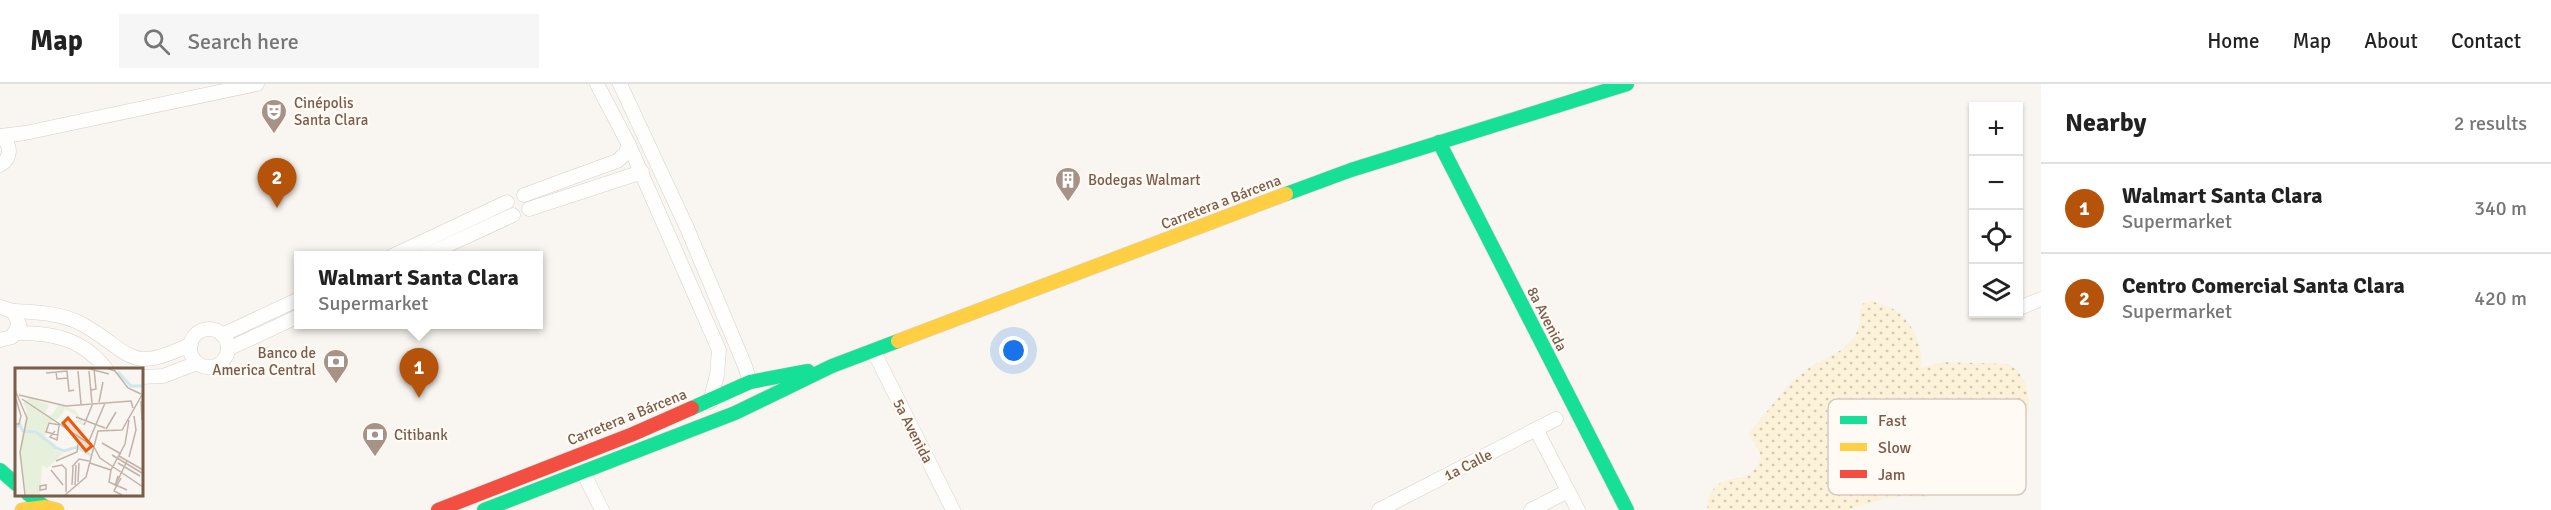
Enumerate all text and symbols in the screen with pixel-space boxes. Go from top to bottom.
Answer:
search box [119,14,539,68]
text: Map [30,24,83,58]
icon: search [140,25,173,58]
text: Search here [188,28,299,55]
text: Home [2207,28,2260,54]
text: Map [2293,28,2331,54]
text: About [2364,28,2418,54]
text: Contact [2451,28,2521,54]
place label: Cinépolis Santa Clara [294,94,368,129]
theatre icon: Cinépolis Santa Clara [259,97,289,135]
map controls [1969,102,2023,318]
button: + [1969,102,2023,156]
text: Nearby [2065,107,2146,139]
text: 2 results [2454,111,2527,136]
button: − [1969,156,2023,210]
pin: 2 [258,158,296,208]
building icon: Bodegas Walmart [1053,165,1083,203]
place label: Bodegas Walmart [1088,171,1201,189]
street label: Carretera a Bárcena [1159,171,1283,233]
text: Walmart Santa Clara [2122,182,2322,209]
text: 1 [2079,196,2090,221]
text: 340 m [2474,196,2527,221]
text: Supermarket [2122,209,2232,234]
button: locate [1969,210,2023,264]
popup [294,251,543,329]
text: Walmart Santa Clara [318,264,519,291]
button: layers [1969,264,2023,318]
text: Centro Comercial Santa Clara [2122,272,2405,299]
street label: 8a Avenida [1523,284,1571,354]
text: 2 [2079,286,2090,311]
text: 420 m [2474,286,2527,311]
text: Supermarket [318,291,428,316]
text: Supermarket [2122,299,2232,324]
your location [999,336,1028,365]
place label: Banco de America Central [212,344,316,379]
bank icon: Banco de America Central [321,347,351,385]
pin: 1 [400,348,438,398]
inset map [15,368,142,495]
street label: Carretera a Bárcena [565,385,689,449]
street label: 5a Avenida [889,396,937,466]
legend [1828,399,2026,495]
text: Fast [1878,411,1907,431]
bank icon: Citibank [360,420,390,458]
place label: Citibank [394,426,448,444]
text: Slow [1878,438,1912,458]
street label: 1a Calle [1441,445,1495,485]
text: Jam [1878,465,1906,485]

